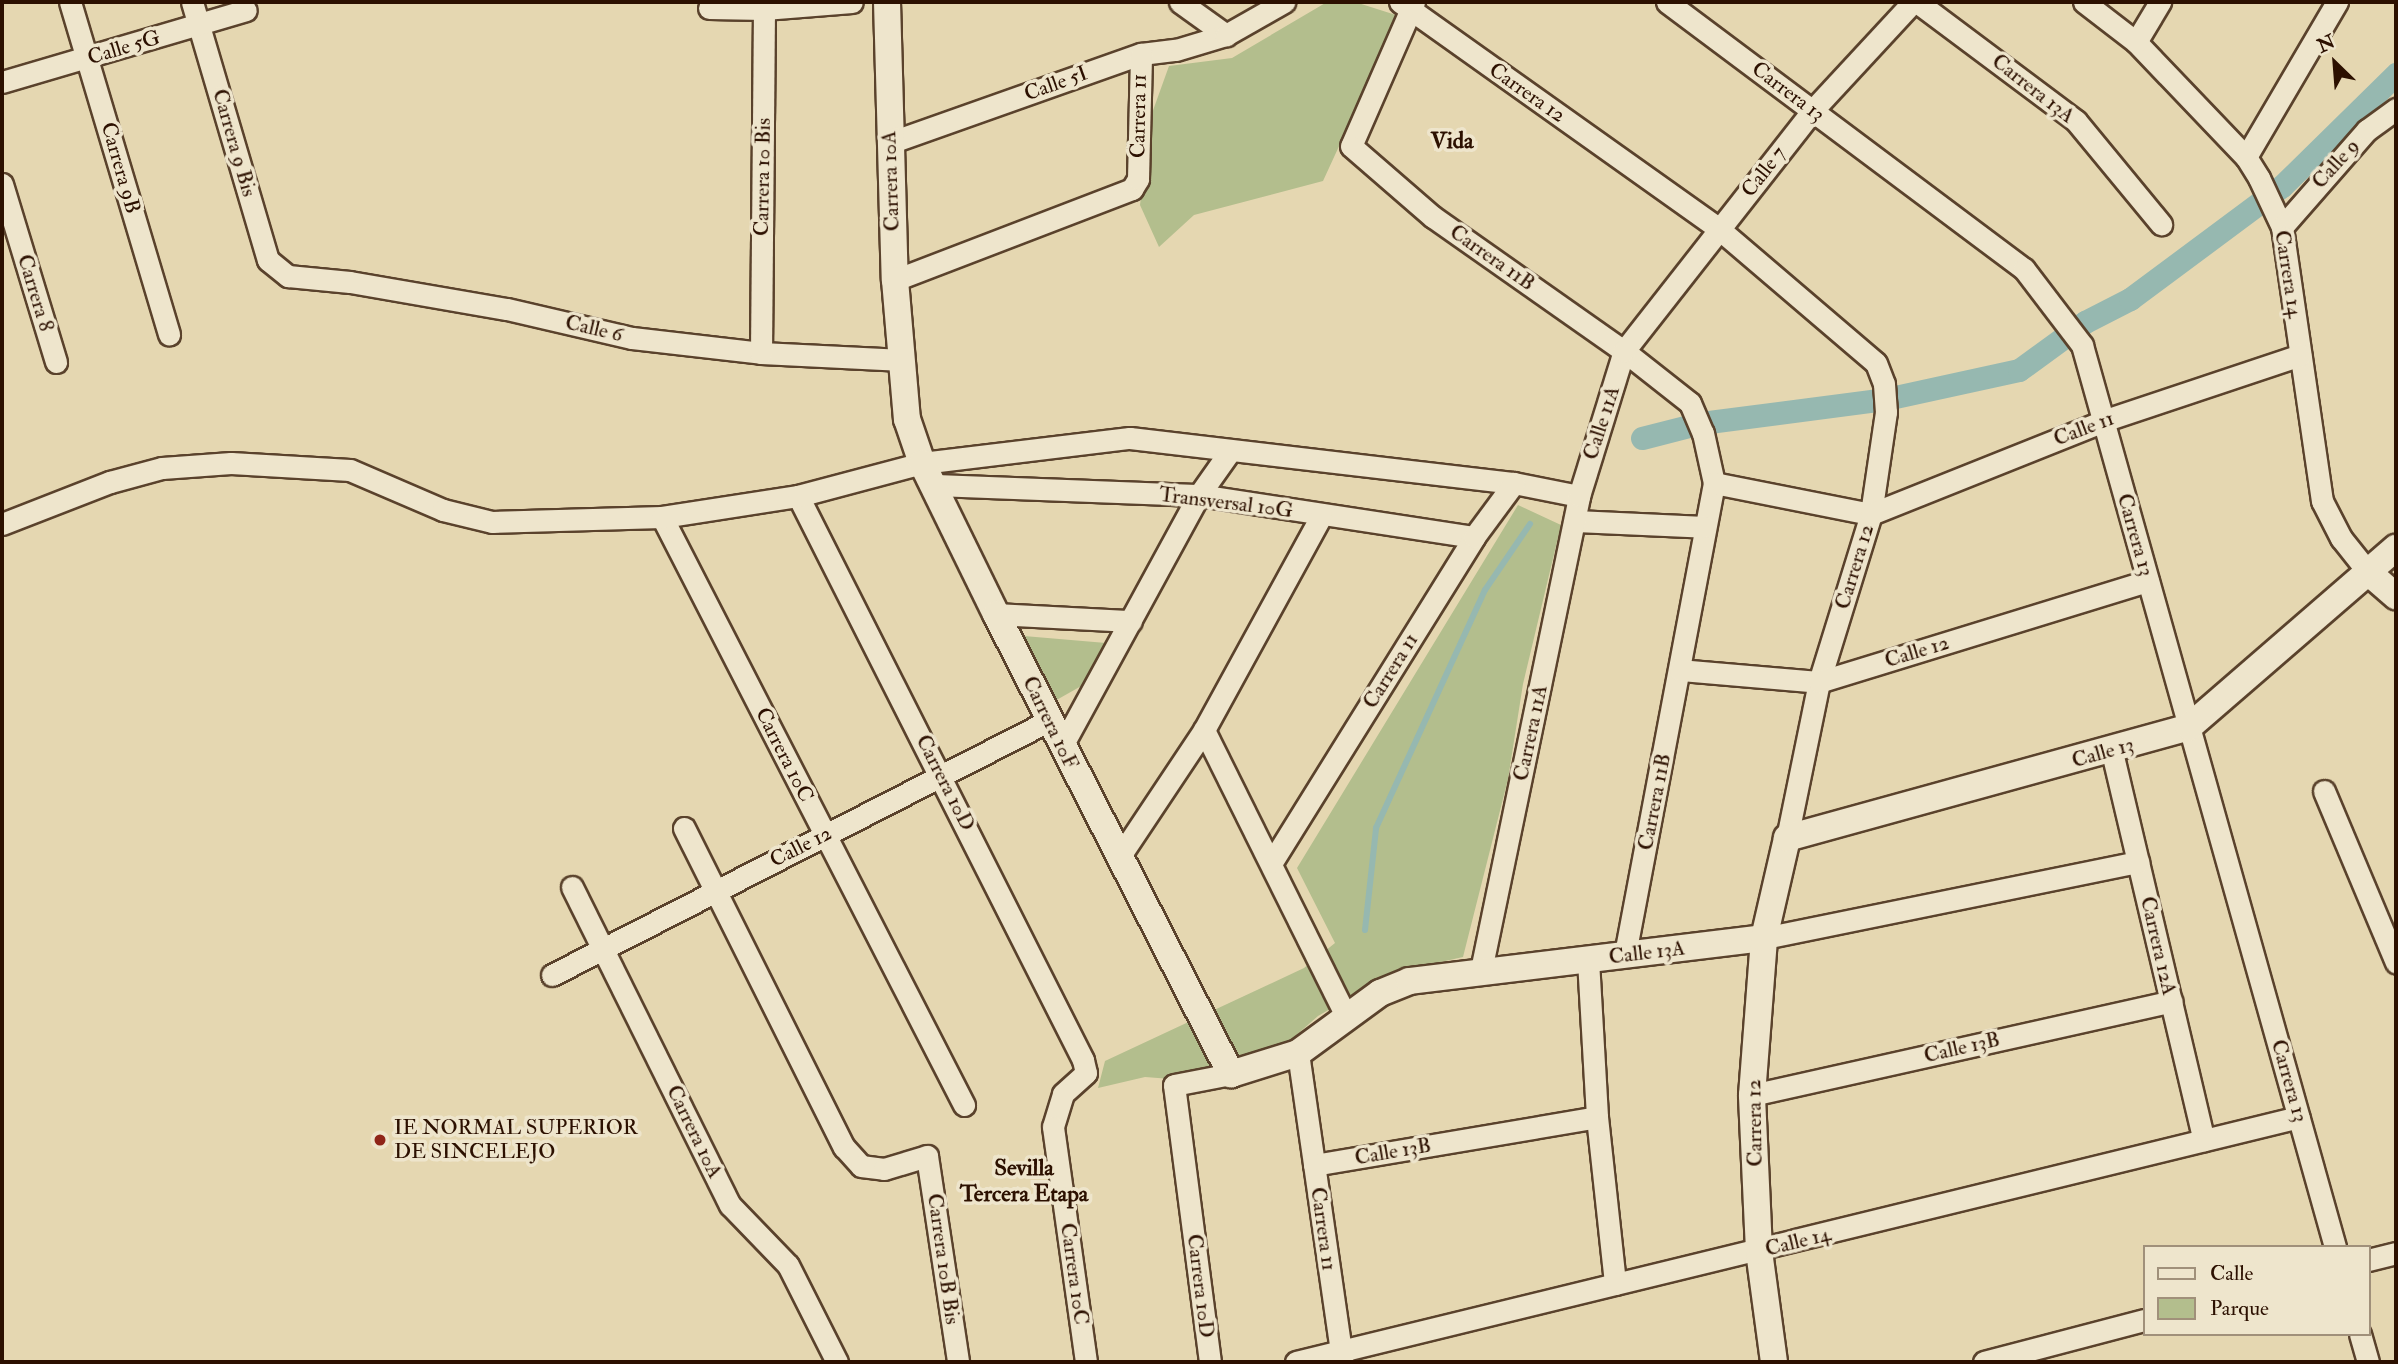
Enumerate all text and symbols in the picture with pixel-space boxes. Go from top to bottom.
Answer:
street label: Calle 5G [85,25,163,71]
north arrow [2300,28,2370,98]
text: N [2313,29,2339,58]
street label: Carrera 13A [1987,49,2079,129]
street label: Carrera 13 [1747,56,1829,128]
street label: Carrera 12 [1484,58,1570,128]
street label: Calle 5I [1021,61,1091,107]
street label: Carrera 11 [1126,74,1152,158]
street label: Carrera 9 Bis [207,86,261,200]
street label: Carrera 10 Bis [749,118,777,236]
street label: Carrera 9B [95,120,145,216]
district label: Vida [1431,127,1473,155]
street label: Carrera 10A [877,130,905,232]
street label: Calle 9 [2307,134,2365,194]
street label: Calle 7 [1736,142,1792,202]
street label: Carrera 11B [1445,220,1539,296]
street label: Carrera 14 [2269,229,2307,319]
street label: Carrera 8 [11,252,59,334]
street label: Calle 6 [563,310,625,348]
street label: Calle 11A [1578,383,1626,463]
street label: Calle 11 [2050,406,2118,452]
street label: Transversal 10G [1158,482,1294,524]
street label: Carrera 13 [2111,491,2159,579]
street label: Carrera 12 [1830,522,1880,612]
street label: Carrera 11 [1358,629,1424,713]
street label: Calle 12 [1882,630,1952,674]
street label: Carrera 10F [1017,672,1083,774]
street label: Carrera 11A [1509,683,1553,783]
street label: Carrera 10C [749,704,819,806]
street label: Carrera 10D [910,731,980,835]
street label: Calle 13 [2069,732,2137,774]
street label: Carrera 11B [1633,752,1677,852]
street label: Calle 12 [766,821,836,873]
street label: Carrera 12A [2134,894,2182,998]
street label: Calle 13A [1607,936,1687,970]
street label: Calle 13B [1922,1027,2002,1069]
street label: Carrera 13 [2265,1037,2313,1125]
street label: Carrera 12 [1742,1079,1768,1167]
street label: Carrera 10A [661,1081,727,1183]
place label: IE NORMAL SUPERIOR DE SINCELEJO [394,1115,638,1165]
marker: IE NORMAL SUPERIOR DE SINCELEJO [372,1132,388,1148]
street label: Calle 13B [1353,1133,1433,1171]
district label: Sevilla Tercera Etapa [960,1154,1088,1208]
street label: Carrera 11 [1305,1186,1341,1272]
street label: Carrera 10B Bis [921,1192,965,1326]
street label: Carrera 10C [1054,1221,1094,1327]
street label: Calle 14 [1763,1222,1833,1262]
street label: Carrera 10D [1181,1233,1219,1339]
legend [2142,1245,2370,1336]
text: Calle [2210,1260,2253,1287]
text: Parque [2210,1295,2269,1322]

